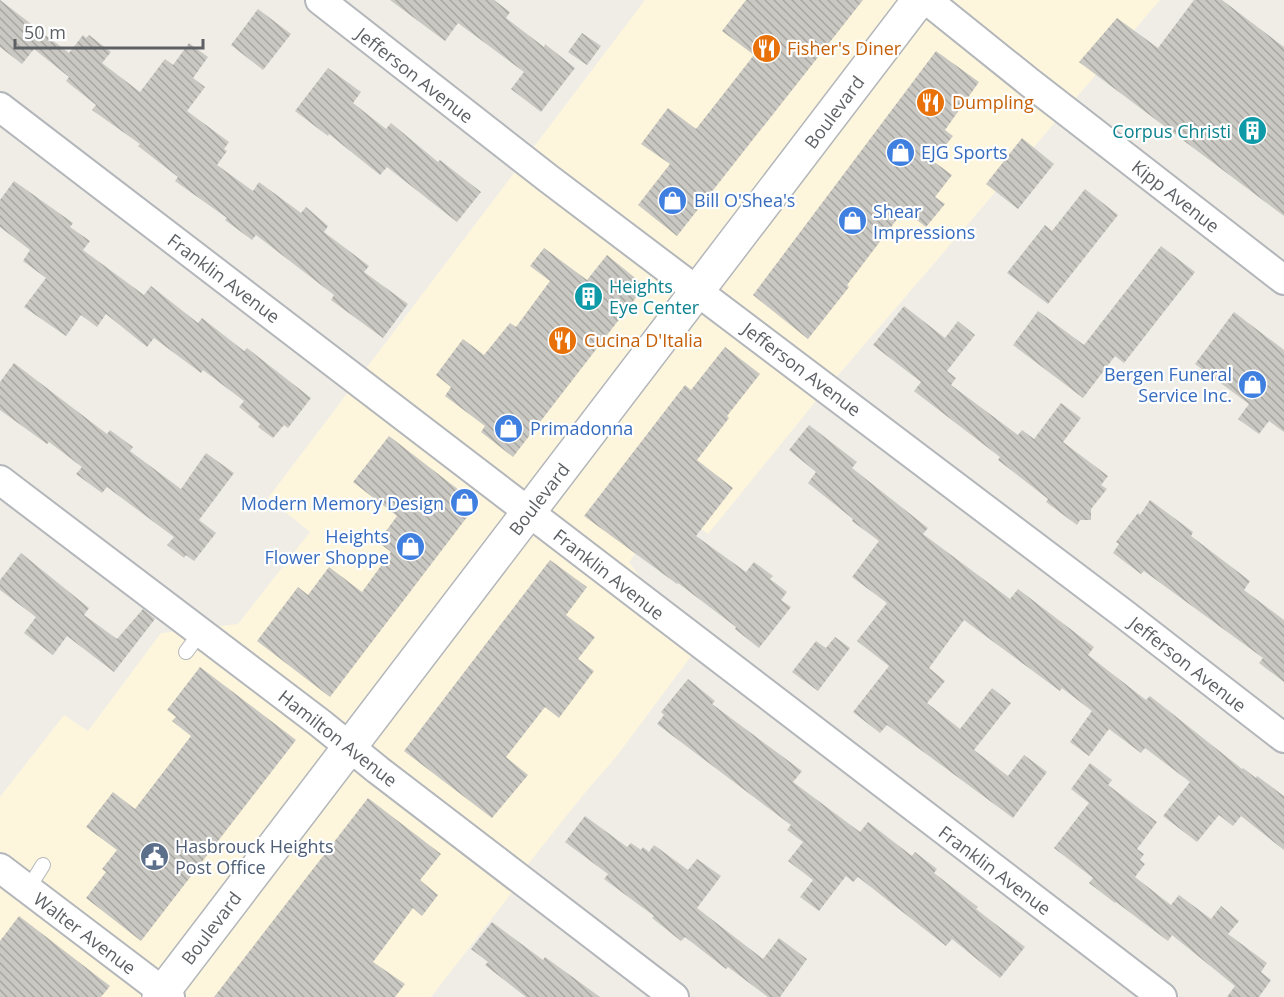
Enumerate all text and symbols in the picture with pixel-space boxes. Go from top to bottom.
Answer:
scale bar [15,12,202,50]
text: 50 m [24,20,66,44]
street label: Jefferson Avenue [350,21,478,128]
restaurant icon: Fisher's Diner [750,32,782,64]
place label: Fisher's Diner [787,36,902,60]
street label: Boulevard [799,71,869,153]
restaurant icon: Dumpling [915,86,947,118]
place label: Dumpling [952,90,1034,114]
building icon: Corpus Christi [1236,115,1268,147]
place label: Corpus Christi [1112,119,1231,143]
shop icon: EJG Sports [884,136,916,168]
place label: EJG Sports [921,140,1008,164]
street label: Kipp Avenue [1127,154,1225,238]
shop icon: Bill O'Shea's [657,184,689,216]
place label: Bill O'Shea's [694,188,795,212]
place label: Shear Impressions [873,199,975,244]
shop icon: Shear Impressions [836,205,868,237]
street label: Franklin Avenue [163,228,285,328]
place label: Heights Eye Center [609,274,700,319]
building icon: Heights Eye Center [572,280,604,312]
street label: Jefferson Avenue [736,315,866,421]
restaurant icon: Cucina D'Italia [547,324,579,356]
place label: Cucina D'Italia [584,328,703,352]
place label: Bergen Funeral Service Inc. [1104,362,1232,407]
shop icon: Bergen Funeral Service Inc. [1237,368,1269,400]
shop icon: Primadonna [493,412,525,444]
place label: Primadonna [530,416,633,440]
street label: Boulevard [503,458,575,540]
shop icon: Modern Memory Design [449,487,481,519]
place label: Modern Memory Design [241,491,444,515]
street label: Franklin Avenue [549,523,669,625]
place label: Heights Flower Shoppe [264,524,389,569]
shop icon: Heights Flower Shoppe [394,530,426,562]
street label: Jefferson Avenue [1123,610,1251,717]
street label: Hamilton Avenue [274,684,402,792]
street label: Franklin Avenue [934,820,1056,920]
place label: Hasbrouck Heights Post Office [175,834,334,879]
public building icon: Hasbrouck Heights Post Office [138,840,170,872]
street label: Walter Avenue [29,887,141,979]
street label: Boulevard [176,887,246,969]

